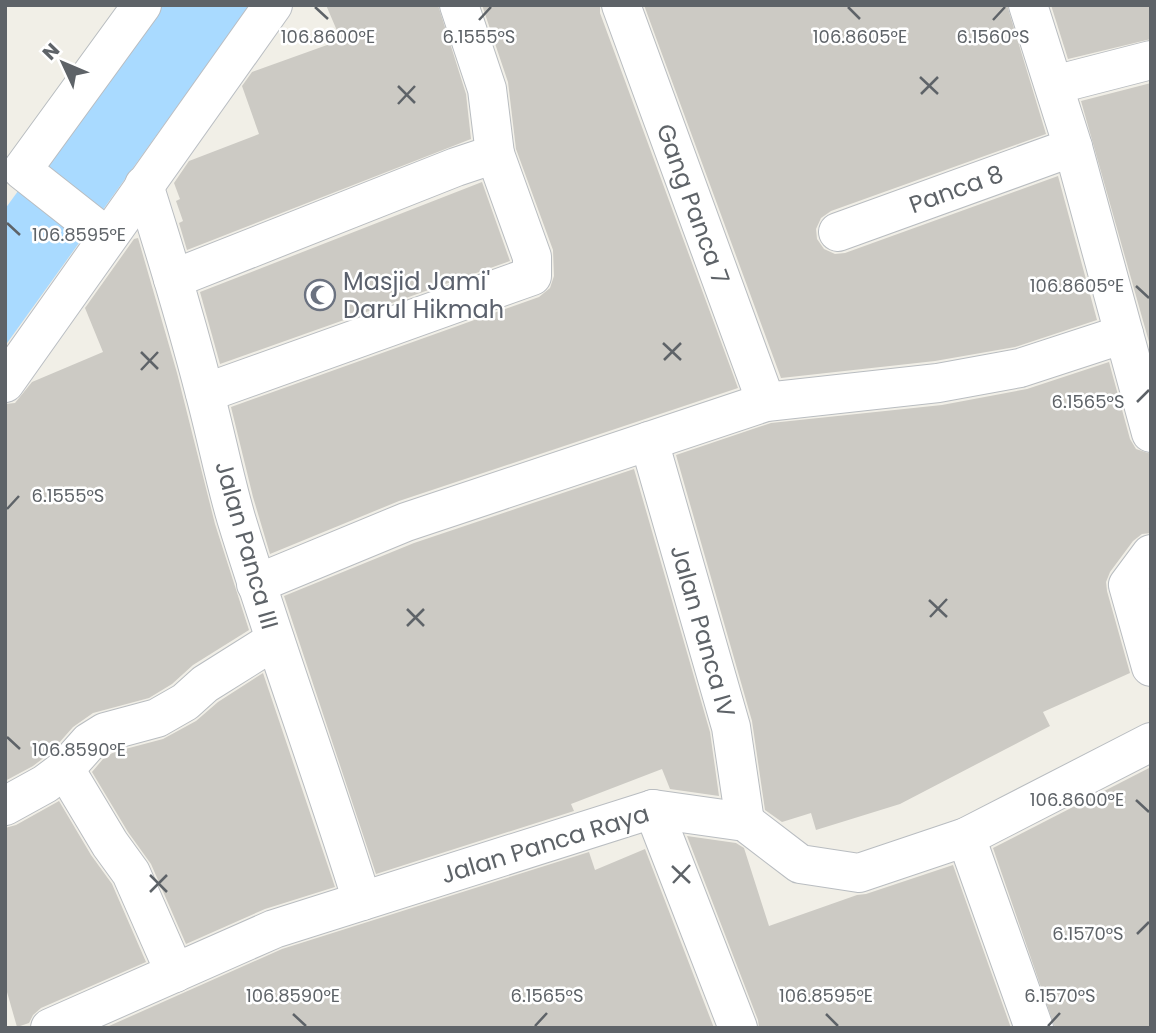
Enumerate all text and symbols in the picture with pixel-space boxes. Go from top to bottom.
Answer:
text: 106.8600°E [281,24,375,49]
text: 6.1555°S [443,24,515,49]
text: 106.8605°E [813,24,907,49]
text: 6.1560°S [957,24,1029,49]
north arrow [28,28,98,98]
text: N [36,37,66,66]
street label: Gang Panca 7 [649,119,737,289]
street label: Panca 8 [904,157,1008,221]
text: 106.8595°E [32,222,126,247]
place label: Masjid Jami' Darul Hikmah [343,265,504,326]
text: 106.8605°E [1030,273,1124,298]
mosque icon: Masjid Jami' Darul Hikmah [303,278,337,312]
text: 6.1565°S [1052,389,1124,414]
street label: Jalan Panca III [207,457,287,633]
text: 6.1555°S [32,483,104,508]
street label: Jalan Panca IV [663,541,743,721]
text: 106.8590°E [32,737,126,762]
text: 106.8600°E [1030,787,1124,812]
street label: Jalan Panca Raya [437,797,653,891]
text: 6.1570°S [1052,921,1124,946]
text: 106.8590°E [246,983,340,1008]
text: 6.1565°S [511,983,583,1008]
text: 106.8595°E [779,983,873,1008]
text: 6.1570°S [1024,983,1096,1008]

